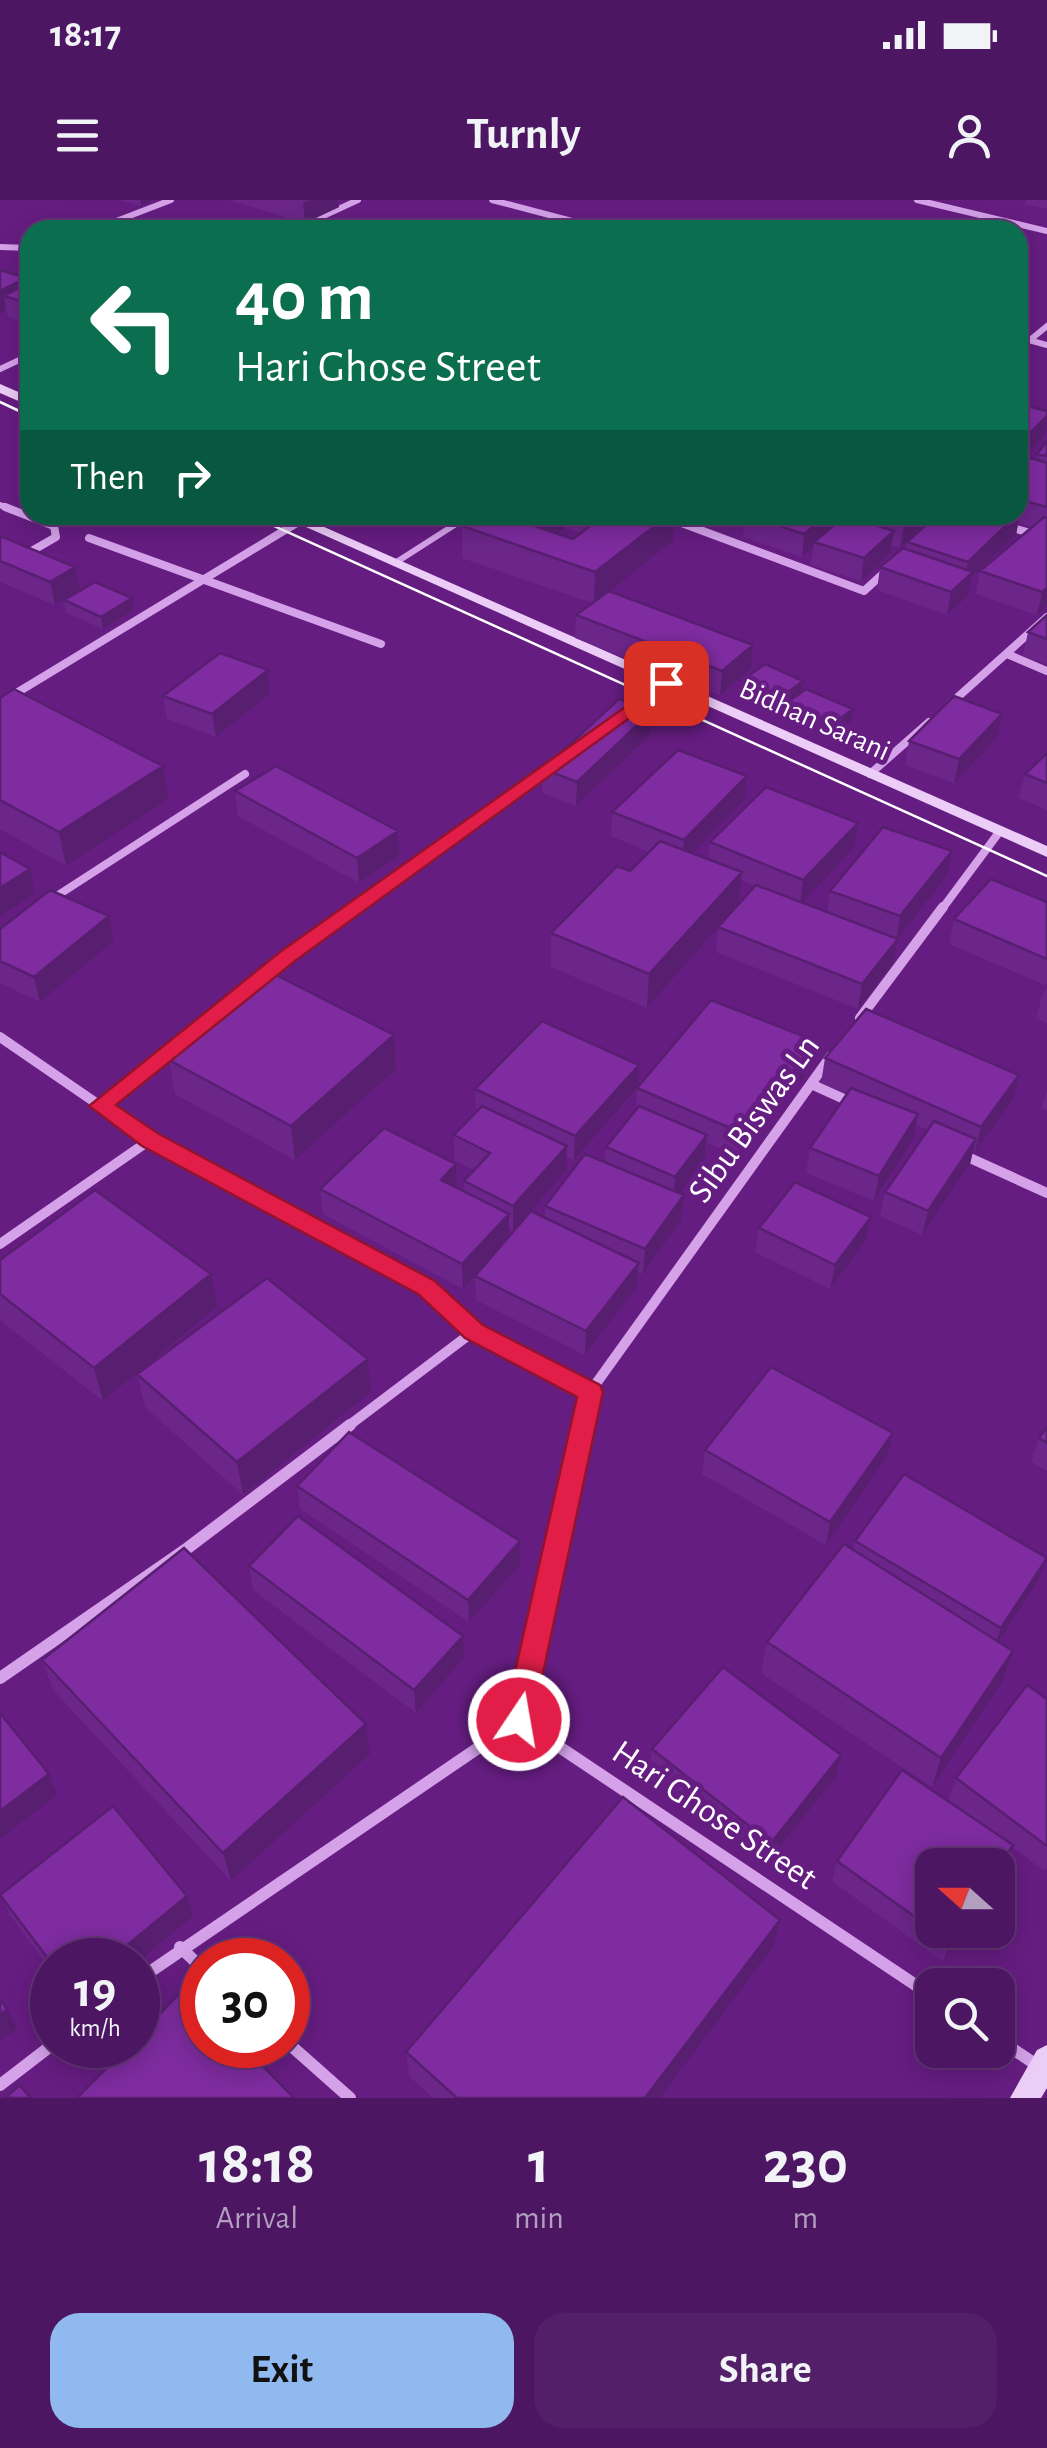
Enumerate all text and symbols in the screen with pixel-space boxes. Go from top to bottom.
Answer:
text: 18:17 [50,16,121,54]
icon: menu [50,108,105,163]
icon: person [942,108,997,163]
text: Turnly [466,112,581,157]
icon: left [70,260,200,390]
text: 40 m [235,263,374,333]
text: Hari Ghose Street [235,345,541,390]
icon: right [165,450,220,505]
text: Then [70,459,145,497]
pin [624,641,709,726]
icon: arrive [639,656,694,711]
street label: Bidhan Sarani [735,673,894,766]
street label: Sibu Biswas Ln [682,1029,826,1209]
position arrow [467,1668,571,1772]
street label: Hari Ghose Street [606,1734,823,1896]
north arrow [915,1848,1015,1948]
map controls [915,1848,1015,2068]
speed limit sign: 30 [180,1938,310,2068]
text: 19 [74,1966,116,2016]
button: search [915,1968,1015,2068]
text: km/h [69,2016,121,2041]
text: 18:18 [199,2134,315,2194]
text: 1 [528,2134,550,2194]
text: 230 [763,2134,848,2194]
text: Arrival [216,2202,298,2234]
text: min [514,2202,564,2234]
text: m [793,2202,818,2234]
button: Exit [50,2313,514,2428]
button: Share [534,2313,997,2428]

